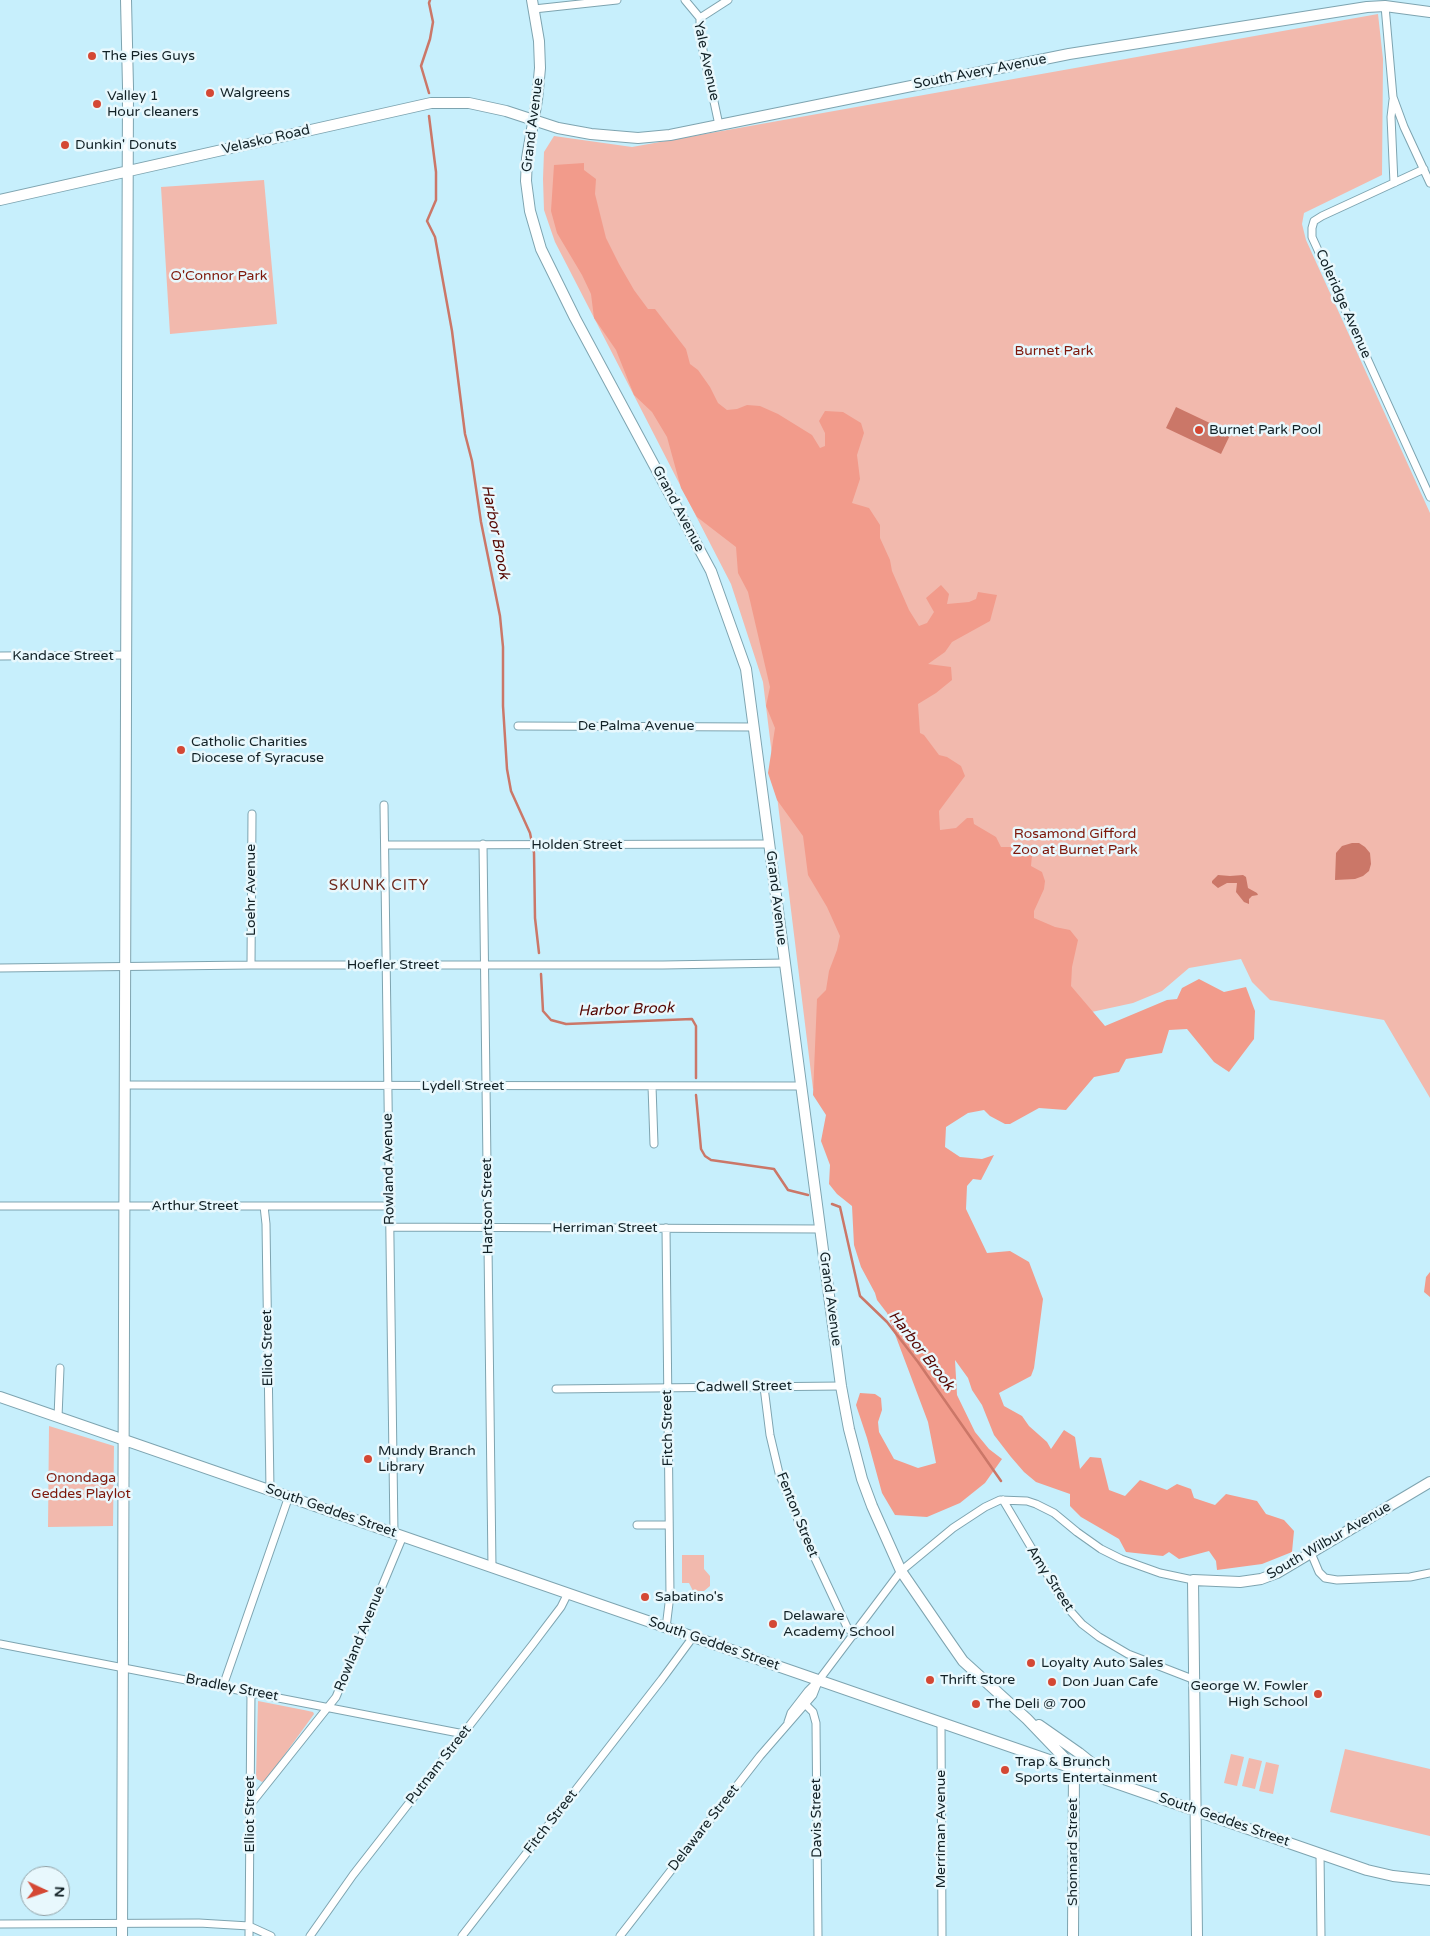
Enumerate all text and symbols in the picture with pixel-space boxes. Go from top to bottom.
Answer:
street label: Yale Avenue [689,20,723,102]
place label: The Pies Guys [102,48,195,64]
marker: The Pies Guys [86,50,98,62]
street label: South Avery Avenue [912,51,1048,93]
street label: Grand Avenue [519,77,547,173]
place label: Walgreens [220,85,290,101]
marker: Walgreens [204,87,216,99]
place label: Valley 1 Hour cleaners [107,88,199,120]
marker: Valley 1 Hour cleaners [91,98,103,110]
street label: Velasko Road [220,122,312,158]
place label: Dunkin' Donuts [75,137,177,153]
marker: Dunkin' Donuts [59,139,71,151]
street label: Coleridge Avenue [1311,247,1375,361]
park label: O'Connor Park [171,268,267,284]
park label: Burnet Park [1015,343,1093,359]
place label: Burnet Park Pool [1209,422,1321,438]
marker: Burnet Park Pool [1193,424,1205,436]
street label: Grand Avenue [648,463,708,555]
water label: Harbor Brook [477,483,513,581]
street label: Kandace Street [12,648,114,664]
street label: De Palma Avenue [578,718,694,734]
place label: Catholic Charities Diocese of Syracuse [191,734,324,766]
marker: Catholic Charities Diocese of Syracuse [175,744,187,756]
park label: Rosamond Gifford Zoo at Burnet Park [1012,826,1138,859]
street label: Holden Street [531,837,623,853]
street label: Loehr Avenue [243,844,259,936]
street label: Grand Avenue [762,850,790,946]
district label: SKUNK CITY [327,877,431,895]
street label: Hoefler Street [347,957,439,973]
water label: Harbor Brook [578,999,674,1021]
street label: Lydell Street [422,1078,504,1094]
street label: Rowland Avenue [380,1113,398,1225]
street label: Hartson Street [479,1158,497,1254]
street label: Arthur Street [151,1198,239,1214]
street label: Herriman Street [552,1220,658,1236]
street label: Grand Avenue [815,1251,845,1347]
water label: Harbor Brook [884,1308,958,1394]
street label: Elliot Street [259,1309,277,1387]
street label: Cadwell Street [696,1378,792,1396]
street label: Fitch Street [659,1389,677,1467]
place label: Mundy Branch Library [378,1443,476,1475]
marker: Mundy Branch Library [362,1453,374,1465]
park label: Onondaga Geddes Playlot [31,1470,131,1502]
street label: Fenton Street [772,1470,822,1560]
street label: South Geddes Street [263,1481,399,1541]
street label: South Wilbur Avenue [1264,1499,1394,1583]
street label: Amy Street [1023,1543,1077,1615]
street label: Rowland Avenue [331,1584,389,1694]
place label: Sabatino's [655,1589,724,1605]
marker: Sabatino's [639,1591,651,1603]
place label: Delaware Academy School [783,1608,894,1640]
street label: South Geddes Street [646,1614,782,1674]
marker: Delaware Academy School [767,1618,779,1630]
place label: Loyalty Auto Sales [1041,1655,1163,1671]
marker: Loyalty Auto Sales [1025,1657,1037,1669]
street label: Bradley Street [184,1671,280,1705]
place label: Thrift Store [940,1672,1015,1688]
marker: Thrift Store [924,1674,936,1686]
place label: Don Juan Cafe [1062,1674,1158,1690]
marker: Don Juan Cafe [1046,1676,1058,1688]
place label: George W. Fowler High School [1190,1678,1308,1710]
marker: George W. Fowler High School [1312,1688,1324,1700]
place label: The Deli @ 700 [986,1696,1086,1712]
marker: The Deli @ 700 [970,1698,982,1710]
street label: Putnam Street [403,1722,475,1808]
place label: Trap & Brunch Sports Entertainment [1015,1754,1157,1786]
marker: Trap & Brunch Sports Entertainment [999,1764,1011,1776]
street label: Merriman Avenue [933,1770,949,1888]
street label: Elliot Street [242,1776,258,1852]
street label: Davis Street [808,1778,826,1858]
street label: Delaware Street [665,1781,743,1875]
street label: Fitch Street [521,1787,581,1857]
street label: South Geddes Street [1156,1790,1292,1850]
street label: Shonnard Street [1065,1798,1081,1906]
north arrow [20,1866,70,1916]
text: N [51,1886,68,1898]

